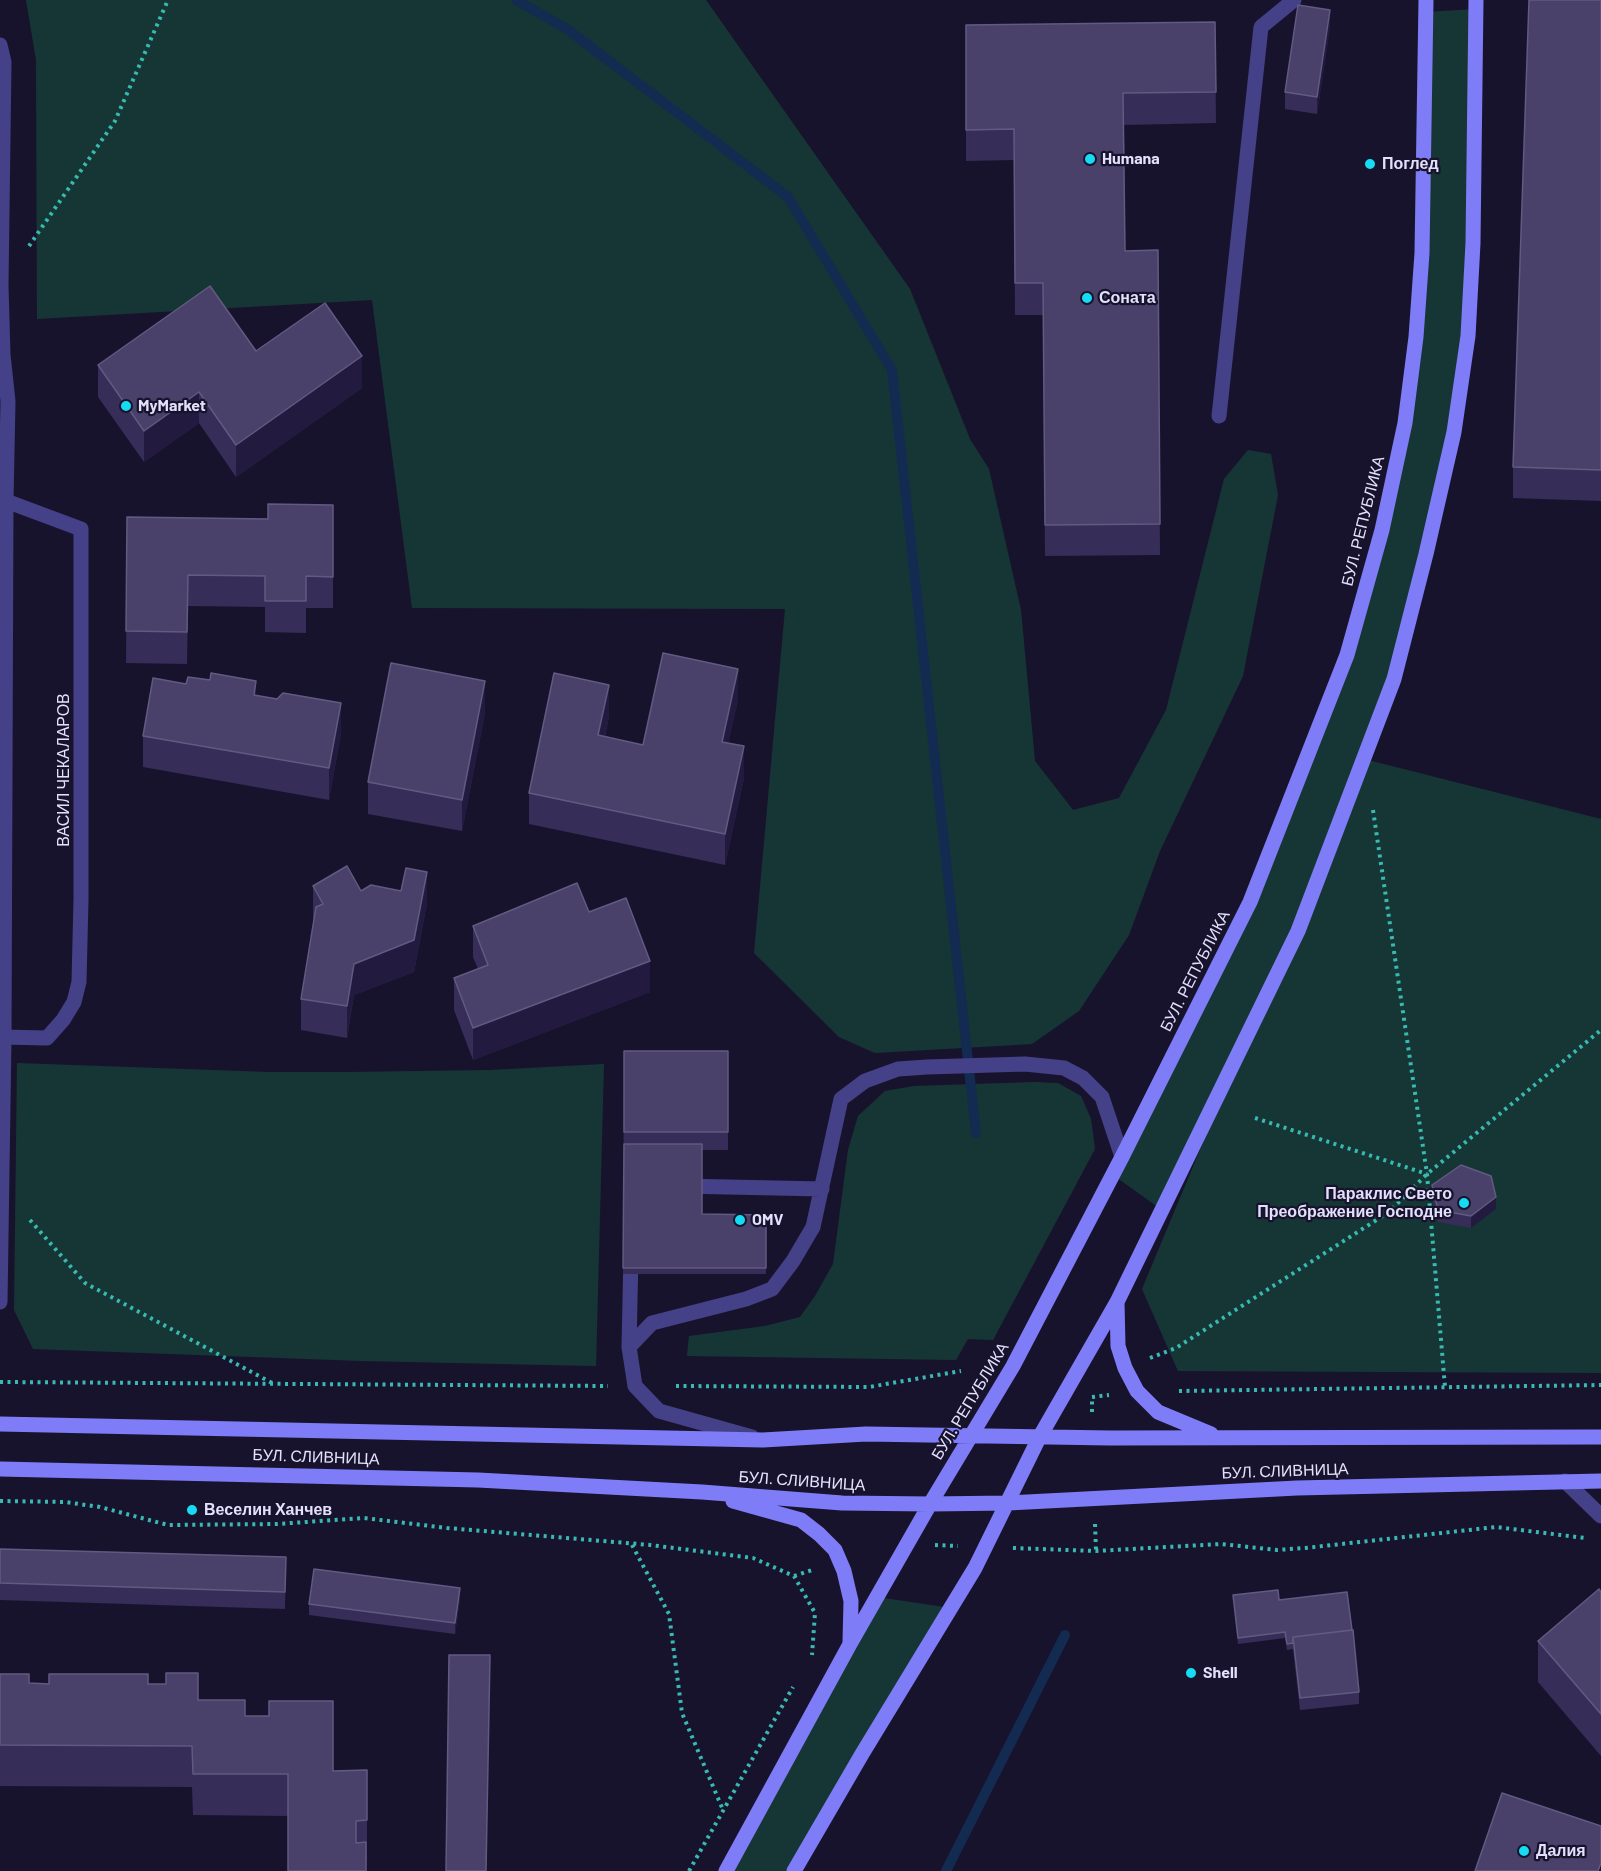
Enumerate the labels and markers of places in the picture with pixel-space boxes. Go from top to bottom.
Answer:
place label: Humana [1102,149,1160,169]
marker: Humana [1083,152,1097,166]
place label: Поглед [1382,154,1439,174]
marker: Поглед [1363,157,1377,171]
place label: Соната [1099,288,1156,308]
marker: Соната [1080,291,1094,305]
place label: MyMarket [138,396,206,416]
marker: MyMarket [119,399,133,413]
place label: Параклис Свето Преображение Господне [1257,1184,1452,1222]
marker: Параклис Свето Преображение Господне [1457,1196,1471,1210]
place label: OMV [752,1210,783,1230]
marker: OMV [733,1213,747,1227]
place label: Веселин Ханчев [204,1500,332,1520]
marker: Веселин Ханчев [185,1503,199,1517]
place label: Shell [1203,1663,1238,1683]
marker: Shell [1184,1666,1198,1680]
place label: Далия [1536,1841,1586,1861]
marker: Далия [1517,1844,1531,1858]

